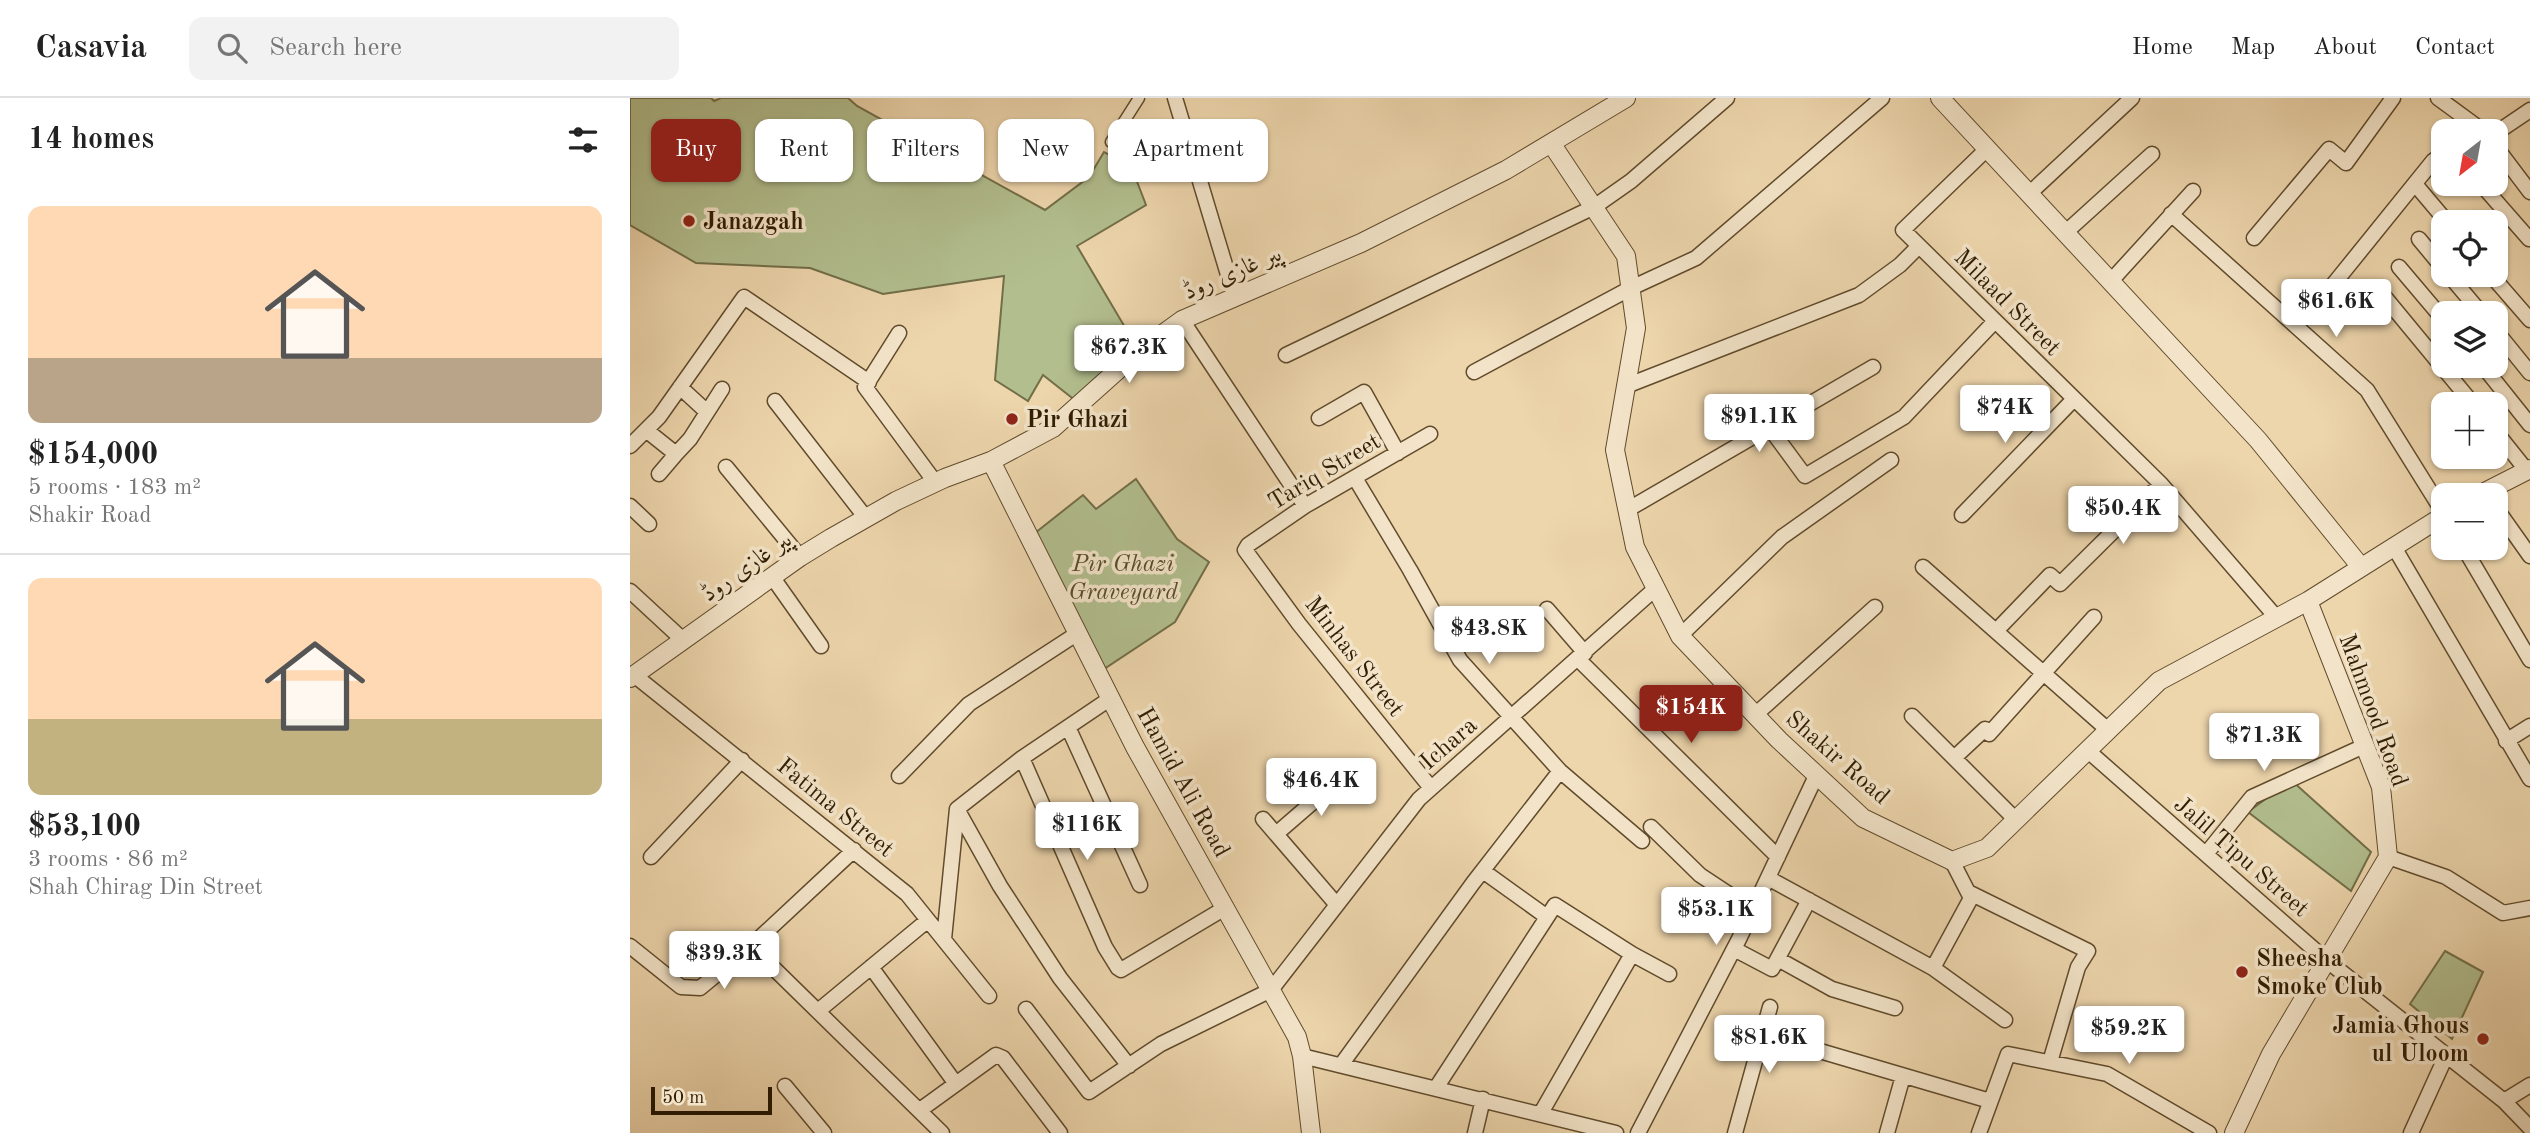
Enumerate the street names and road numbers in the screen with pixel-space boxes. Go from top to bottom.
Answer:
street label: پیر غازی روڈ [1179,239,1288,308]
street label: Milaad Street [1949,246,2064,361]
street label: Tariq Street [1265,430,1385,516]
street label: پیر غازی روڈ [696,525,799,610]
street label: Minhas Street [1299,593,1408,722]
street label: Mahmood Road [2333,631,2411,790]
street label: Hamid Ali Road [1131,704,1233,862]
street label: Shakir Road [1780,707,1893,810]
street label: Ichara [1416,714,1482,775]
street label: Fatima Street [772,754,898,863]
street label: Jalil Tipu Street [2169,793,2313,922]

